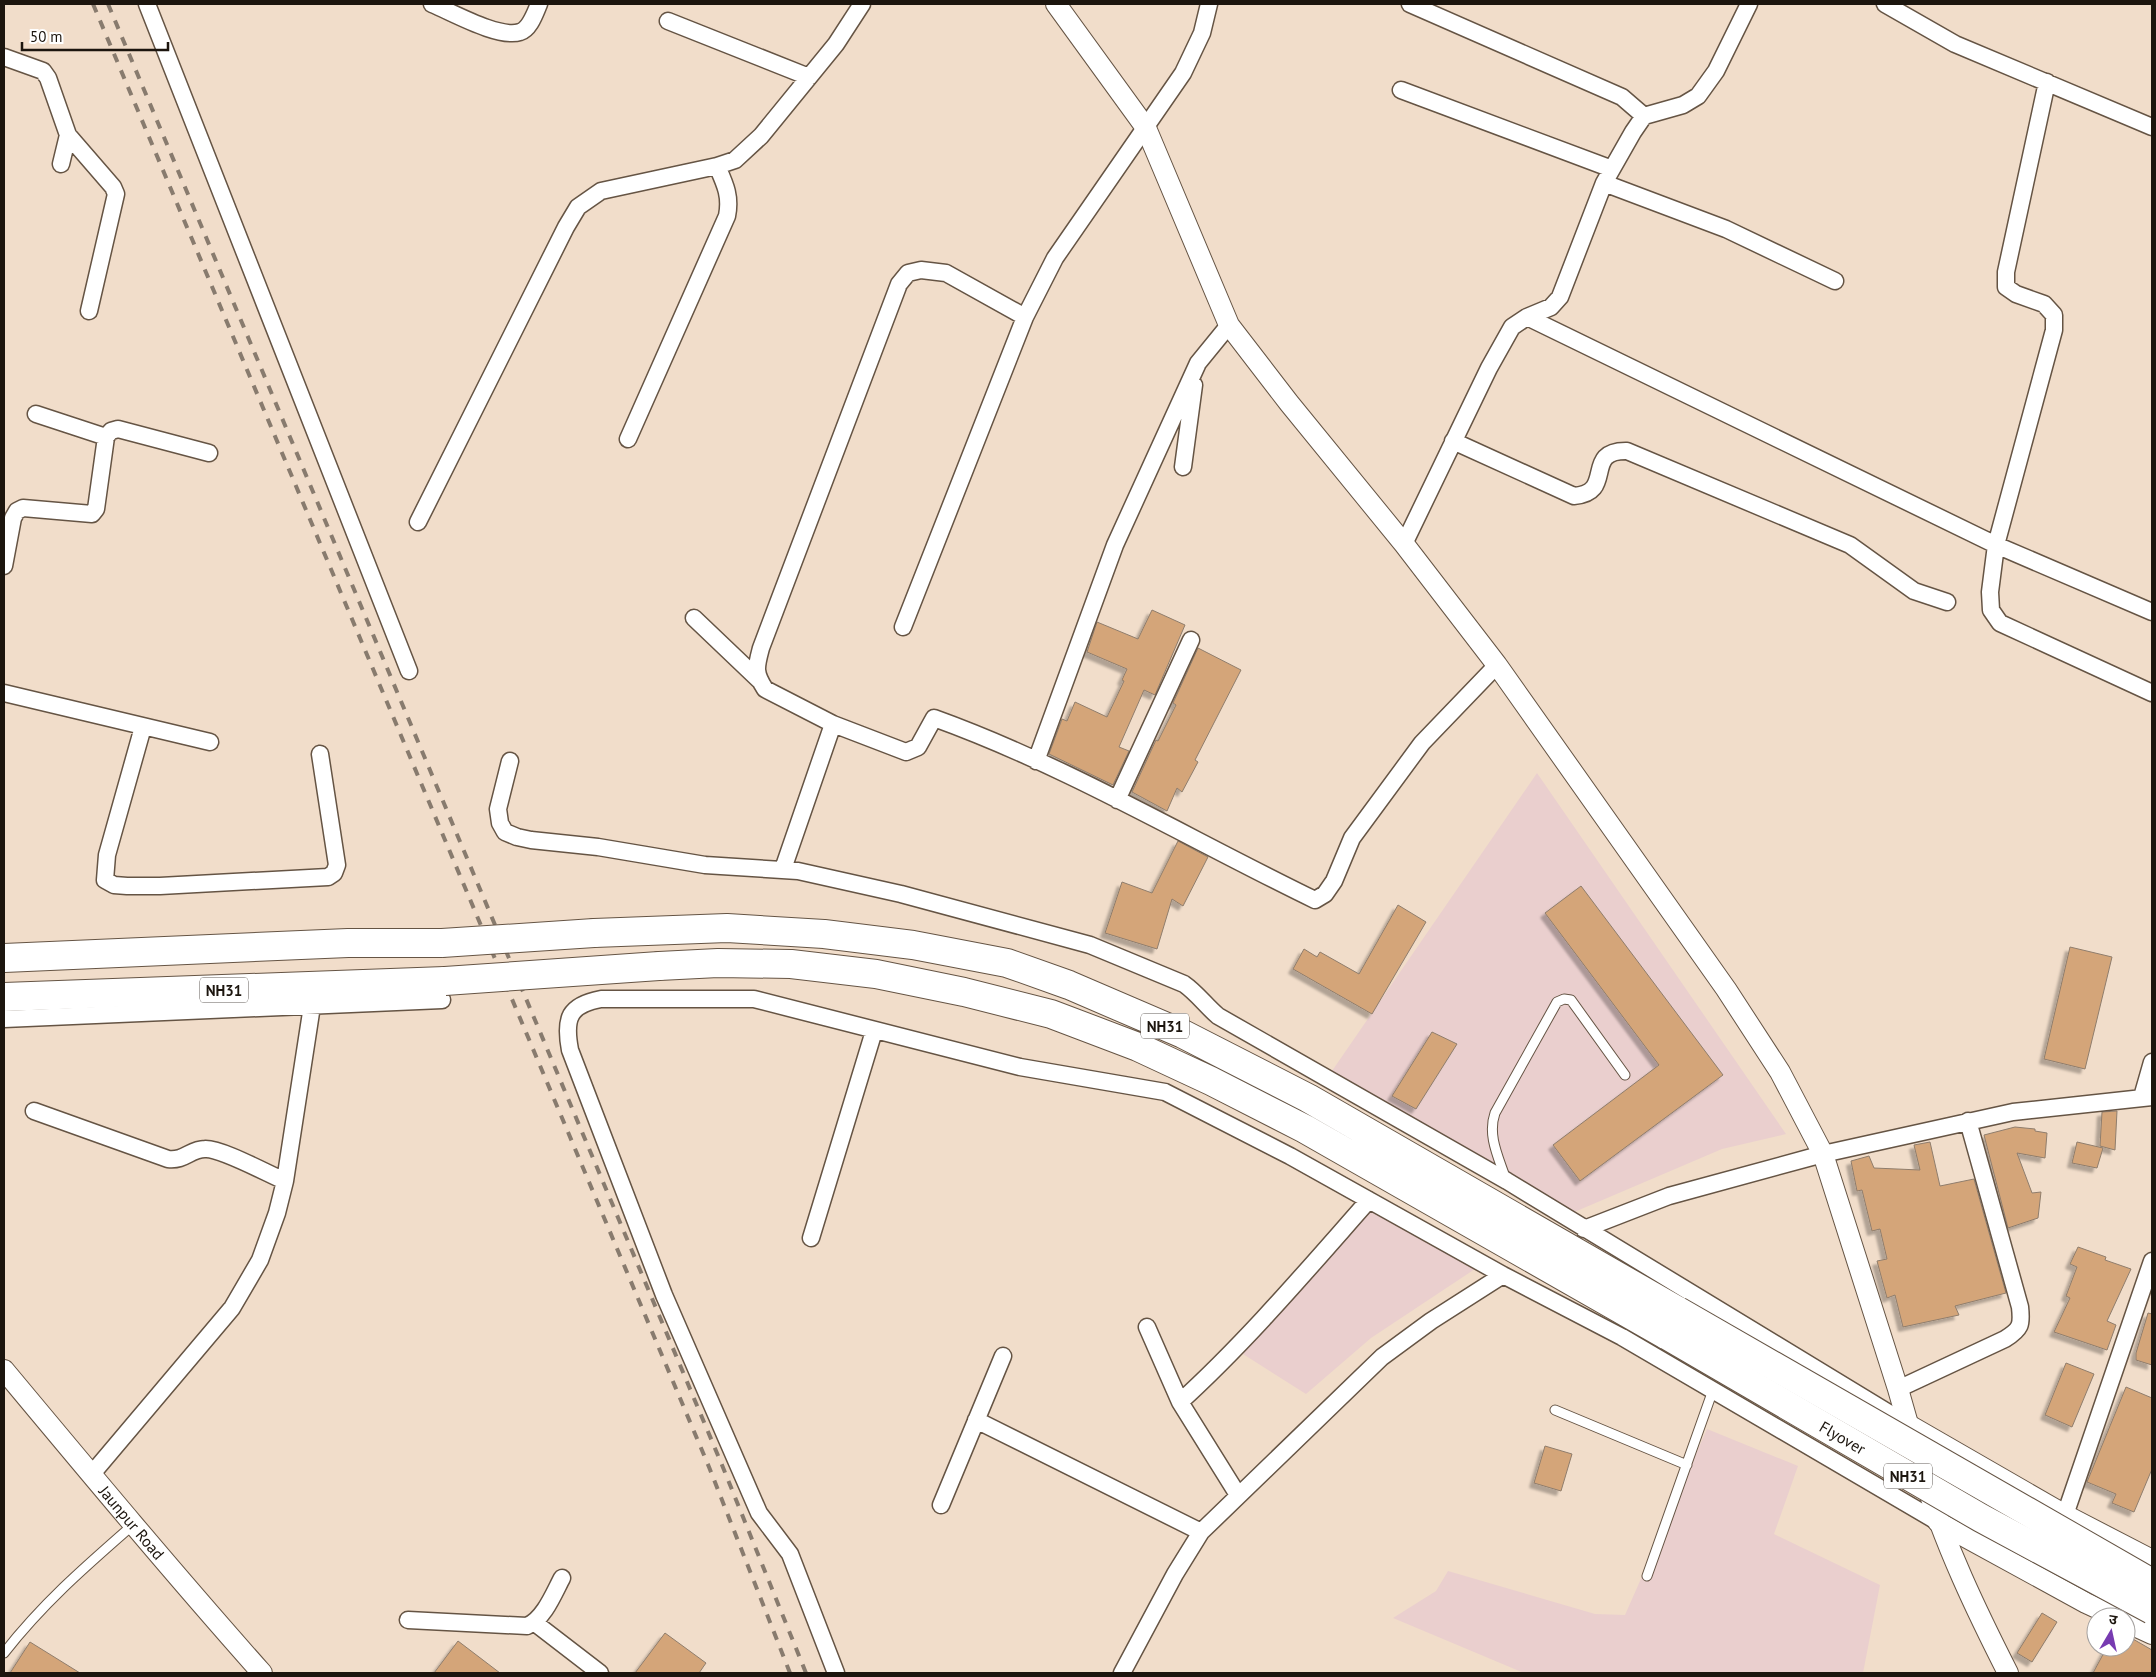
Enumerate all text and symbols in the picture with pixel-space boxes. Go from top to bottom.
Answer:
scale bar [22,20,169,52]
text: 50 m [30,27,63,46]
road number: NH31 [200,978,248,1002]
road number: NH31 [1141,1014,1189,1038]
street label: Flyover [1816,1416,1870,1459]
road number: NH31 [1884,1464,1932,1488]
street label: Jaunpur Road [94,1481,169,1564]
north arrow [2086,1607,2136,1657]
text: उ [2108,1610,2119,1629]

